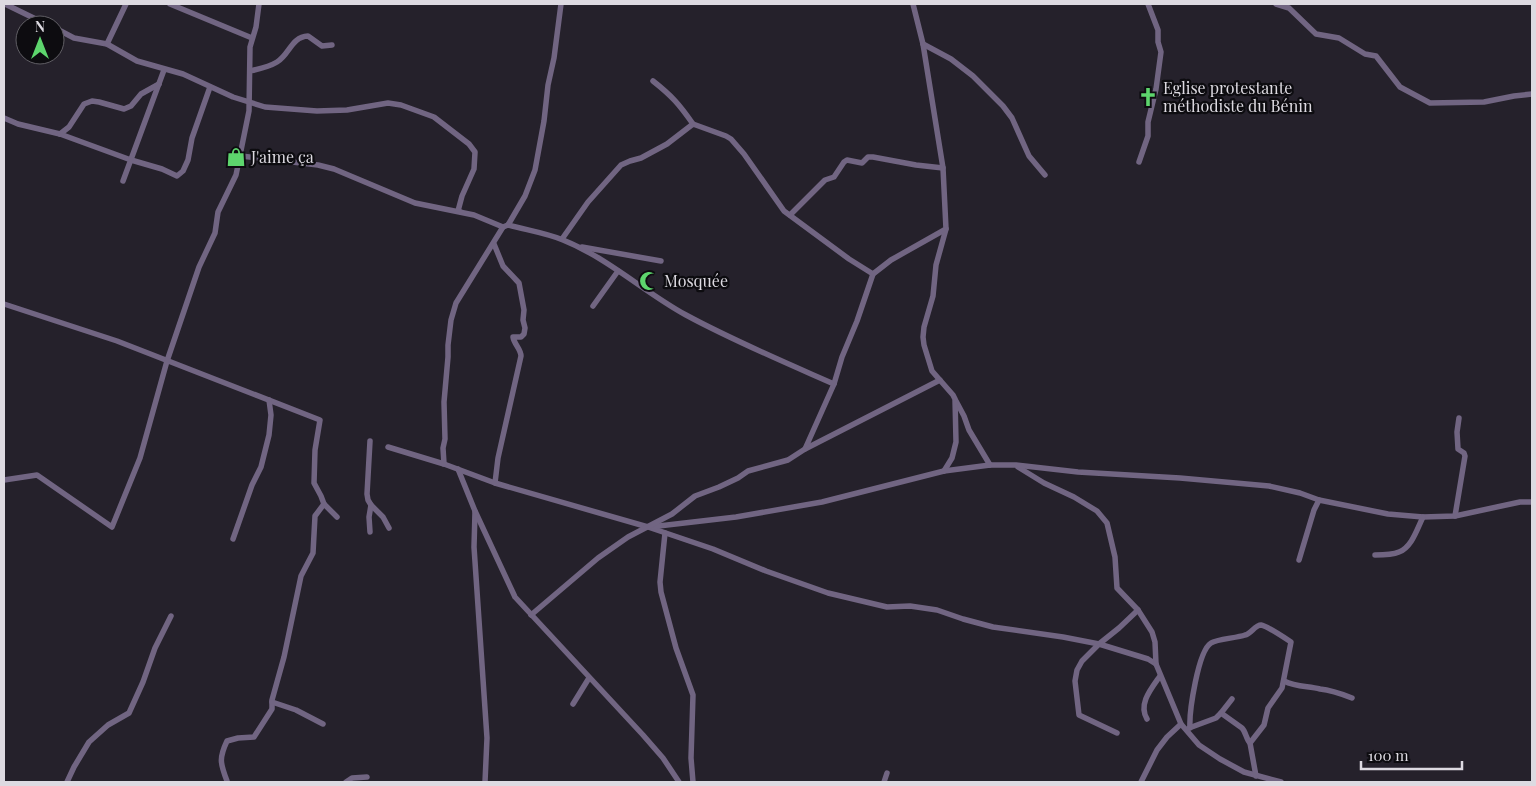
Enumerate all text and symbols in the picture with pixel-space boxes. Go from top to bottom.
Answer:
north arrow [15,15,65,65]
text: N [35,17,45,36]
place label: Eglise protestante méthodiste du Bénin [1163,77,1313,116]
church icon: Eglise protestante méthodiste du Bénin [1137,86,1159,108]
shop icon: J'aime ça [225,146,247,168]
place label: J'aime ça [250,146,314,167]
mosque icon: Mosquée [638,270,660,292]
place label: Mosquée [664,270,728,291]
scale bar [1361,738,1462,770]
text: 100 m [1368,745,1409,765]

